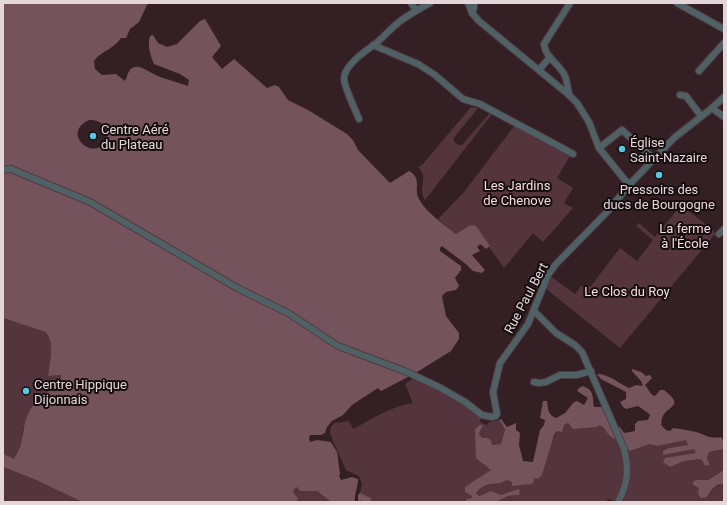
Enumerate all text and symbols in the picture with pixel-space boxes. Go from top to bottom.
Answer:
place label: Centre Aéré du Plateau [101,122,169,152]
marker: Centre Aéré du Plateau [88,131,98,141]
place label: Église Saint-Nazaire [630,135,707,165]
marker: Église Saint-Nazaire [617,144,627,154]
marker: Pressoirs des ducs de Bourgogne [654,170,664,180]
park label: Les Jardins de Chenove [483,178,551,208]
place label: Pressoirs des ducs de Bourgogne [603,182,715,212]
park label: La ferme à l'École [659,221,711,251]
street label: Rue Paul Bert [501,260,551,336]
park label: Le Clos du Roy [584,284,670,299]
place label: Centre Hippique Dijonnais [34,377,127,407]
marker: Centre Hippique Dijonnais [21,386,31,396]

